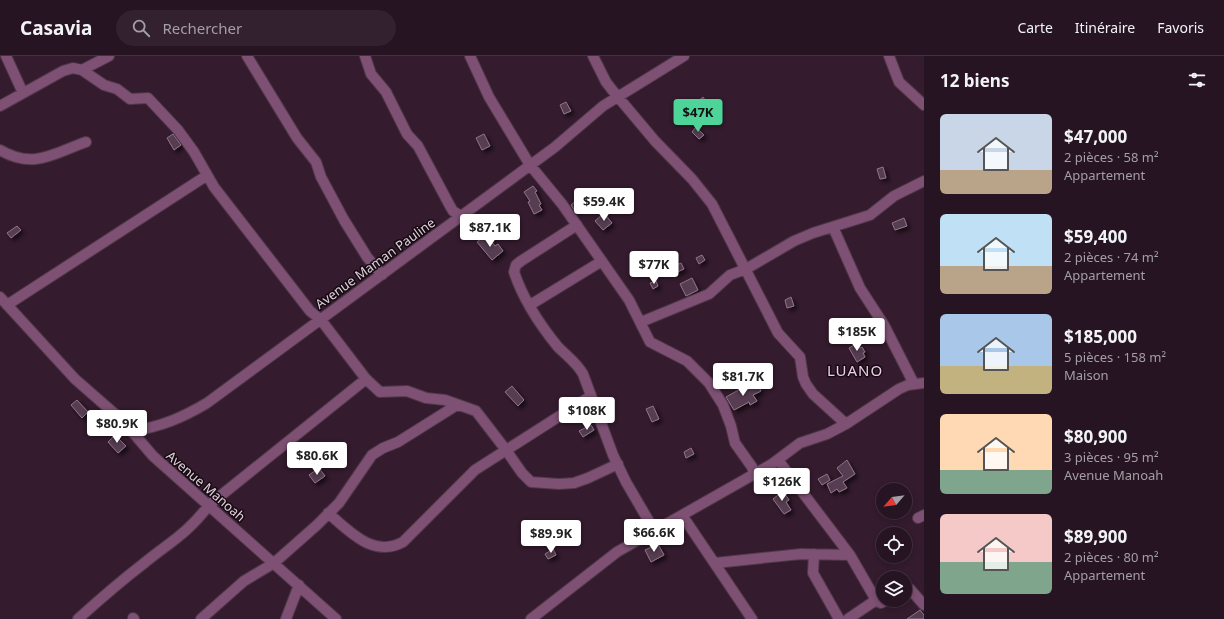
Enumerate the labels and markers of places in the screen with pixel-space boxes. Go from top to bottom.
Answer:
pin: $47K [674,99,722,133]
pin: $59.4K [571,188,637,222]
pin: $87.1K [457,214,523,248]
pin: $77K [630,251,678,285]
pin: $185K [829,318,885,352]
pin: $81.7K [710,363,776,397]
pin: $108K [559,397,615,431]
pin: $80.9K [84,410,150,444]
pin: $80.6K [284,442,350,476]
pin: $126K [754,468,810,502]
pin: $66.6K [621,519,687,553]
pin: $89.9K [518,520,584,554]

